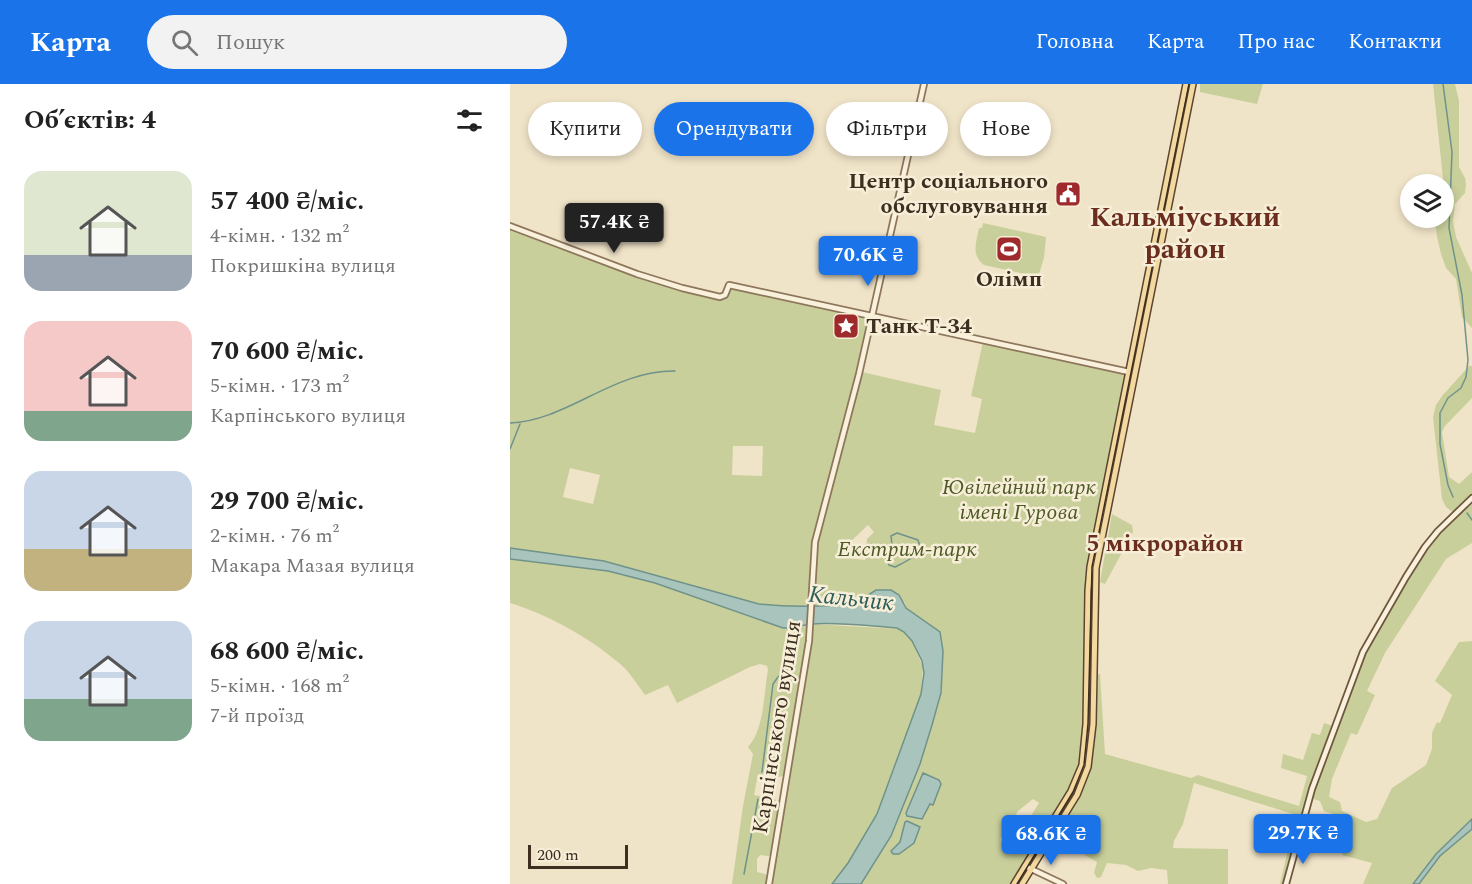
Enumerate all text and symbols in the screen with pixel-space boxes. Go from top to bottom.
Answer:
search box [147,15,567,69]
text: Карта [30,21,111,64]
icon: search [168,26,201,59]
text: Пошук [216,26,285,59]
text: Головна [1036,26,1114,58]
text: Карта [1147,26,1205,58]
text: Про нас [1238,26,1315,58]
text: Контакти [1348,26,1442,58]
text: Об’єктів: 4 [24,100,156,140]
chip: Купити [528,102,642,156]
chip: Орендувати [654,102,814,156]
chip: Фільтри [826,102,948,156]
chip: Нове [960,102,1051,156]
icon: filters [453,104,486,137]
place label: Центр соціального обслуговування [849,165,1048,223]
map controls [1400,174,1454,228]
button: layers [1400,174,1454,228]
public building icon: Центр соціального обслуговування [1053,179,1083,209]
text: 57 400 ₴/міс. [210,181,364,221]
icon: home [72,195,144,267]
district label: Кальміуський район [1090,196,1281,271]
pin: 57.4K ₴ [559,203,669,254]
text: 57.4K ₴ [579,207,649,237]
text: 4-кімн. · 132 m² [210,221,349,251]
sports icon: Олімп [994,234,1024,264]
pin: 70.6K ₴ [813,236,923,287]
text: 70.6K ₴ [833,240,903,270]
text: Покришкіна вулиця [210,251,396,281]
place label: Олімп [976,263,1042,296]
place label: Танк Т-34 [866,310,973,343]
place icon: Танк Т-34 [831,311,861,341]
text: 70 600 ₴/міс. [210,331,364,371]
icon: home [72,345,144,417]
text: 5-кімн. · 173 m² [210,371,349,401]
text: Карпінського вулиця [210,401,406,431]
park label: Ювілейний парк імені Гурова [942,471,1097,529]
text: 29 700 ₴/міс. [210,481,364,521]
icon: home [72,495,144,567]
text: 2-кімн. · 76 m² [210,521,339,551]
district label: 5 мікрорайон [1086,526,1244,562]
park label: Екстрим-парк [837,533,977,566]
text: Макара Мазая вулиця [210,551,415,581]
water label: Кальчик [807,577,896,621]
street label: Карпінського вулиця [744,618,810,836]
text: 68 600 ₴/міс. [210,631,364,671]
icon: home [72,645,144,717]
text: 5-кімн. · 168 m² [210,671,349,701]
text: 7-й проїзд [210,701,304,731]
pin: 29.7K ₴ [1248,814,1358,865]
pin: 68.6K ₴ [996,815,1106,866]
text: 29.7K ₴ [1268,818,1338,848]
text: 68.6K ₴ [1016,819,1086,849]
scale bar [528,842,628,870]
text: 200 m [537,843,579,867]

